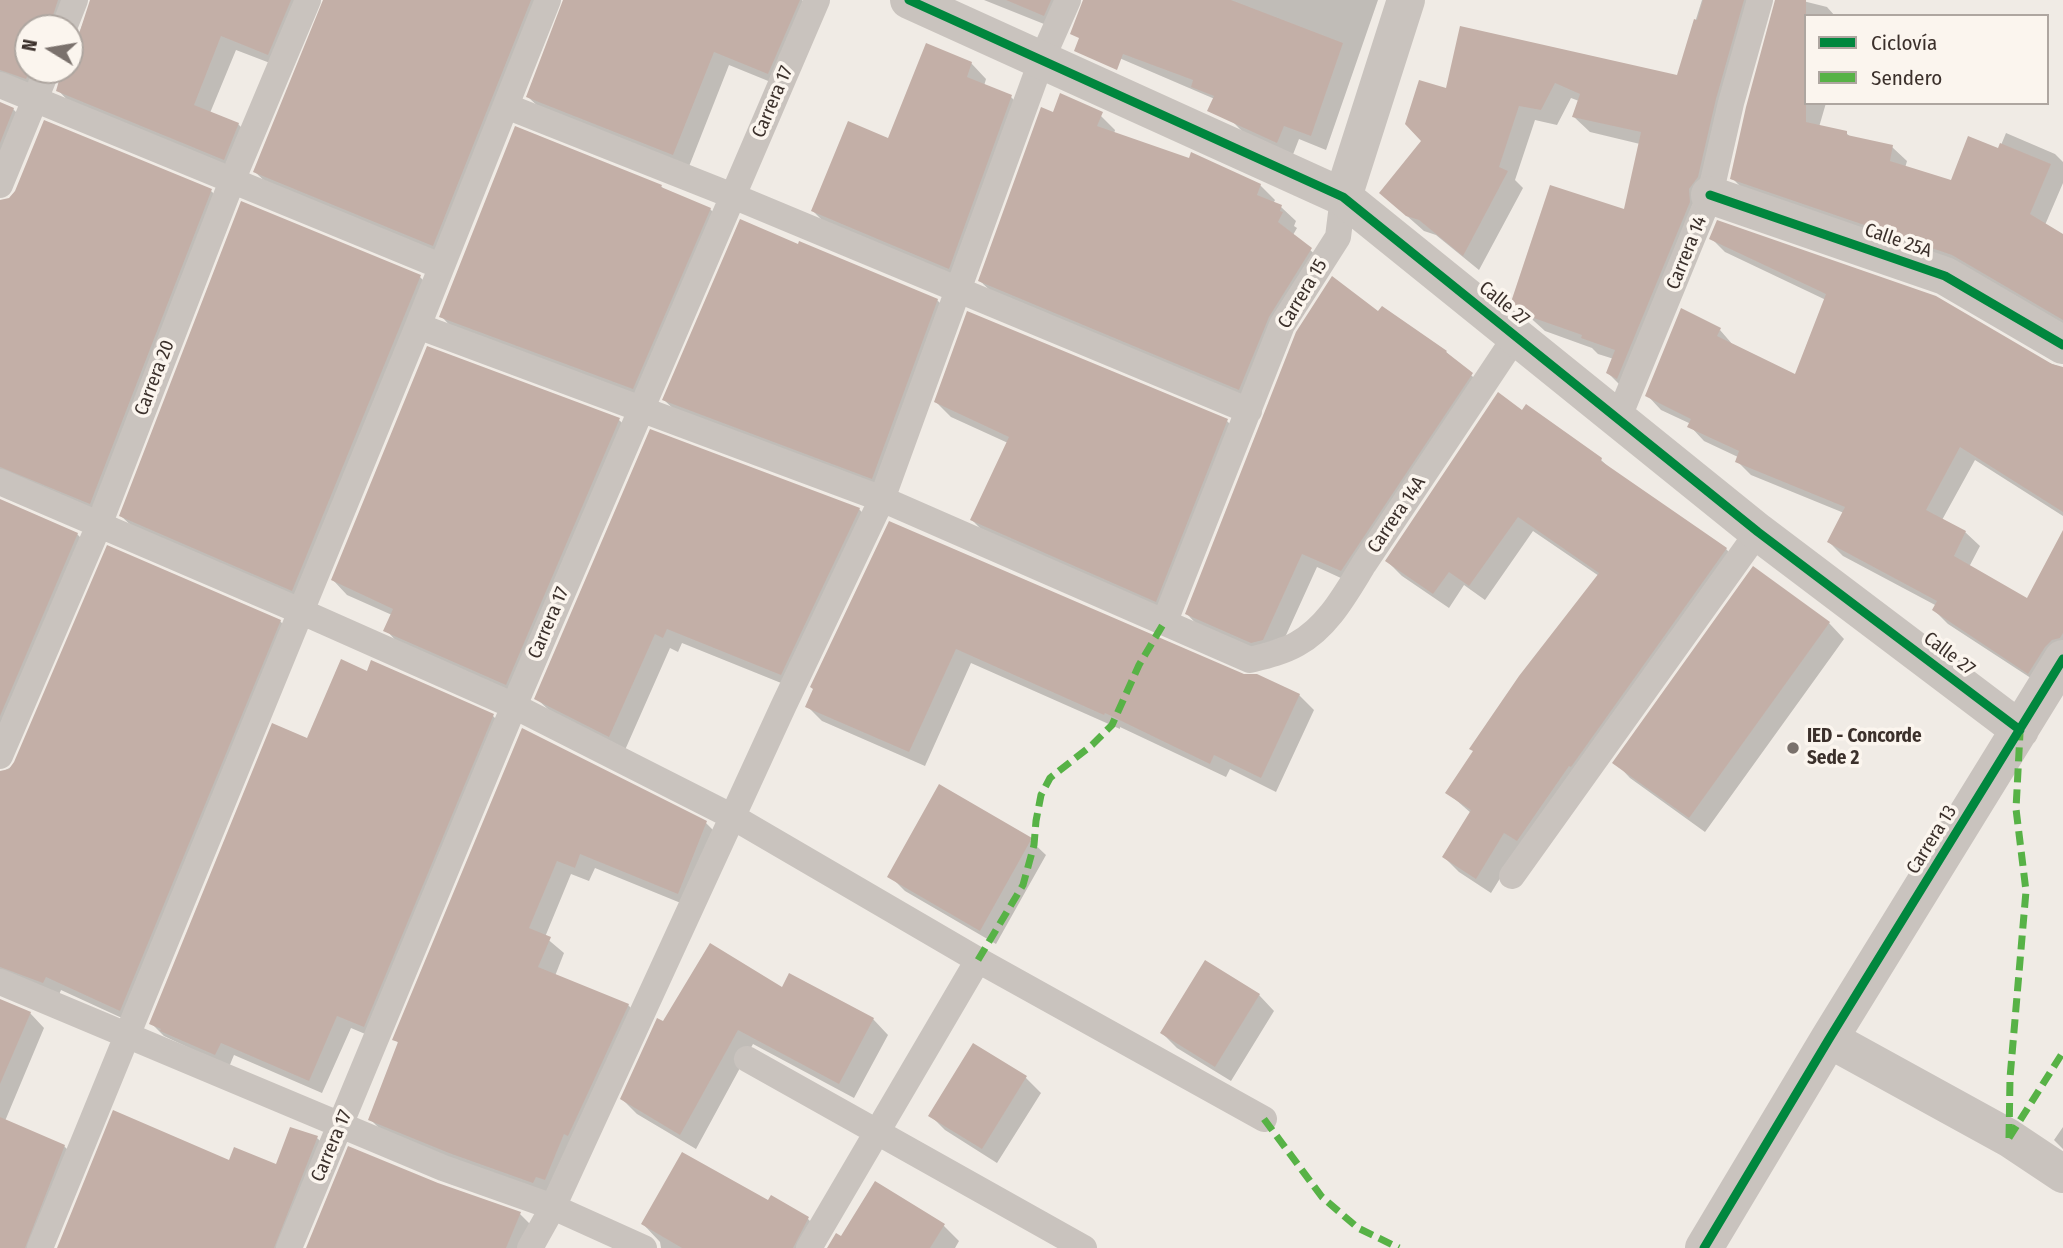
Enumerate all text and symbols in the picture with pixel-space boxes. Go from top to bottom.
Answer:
north arrow [14,14,84,84]
legend [1804,14,2049,105]
text: Ciclovía [1871,30,1937,56]
text: N [17,38,42,53]
street label: Carrera 17 [748,63,798,141]
text: Sendero [1871,65,1942,91]
street label: Carrera 14 [1662,213,1712,293]
street label: Calle 25A [1861,219,1935,263]
street label: Carrera 15 [1273,255,1333,333]
street label: Calle 27 [1474,277,1534,331]
street label: Carrera 20 [130,337,180,419]
street label: Carrera 14A [1363,472,1431,558]
street label: Carrera 17 [524,584,574,662]
street label: Calle 27 [1919,627,1979,681]
place label: IED - Concorde Sede 2 [1807,726,1922,770]
marker: IED - Concorde Sede 2 [1785,740,1801,756]
street label: Carrera 13 [1902,801,1962,879]
street label: Carrera 17 [307,1107,357,1185]

